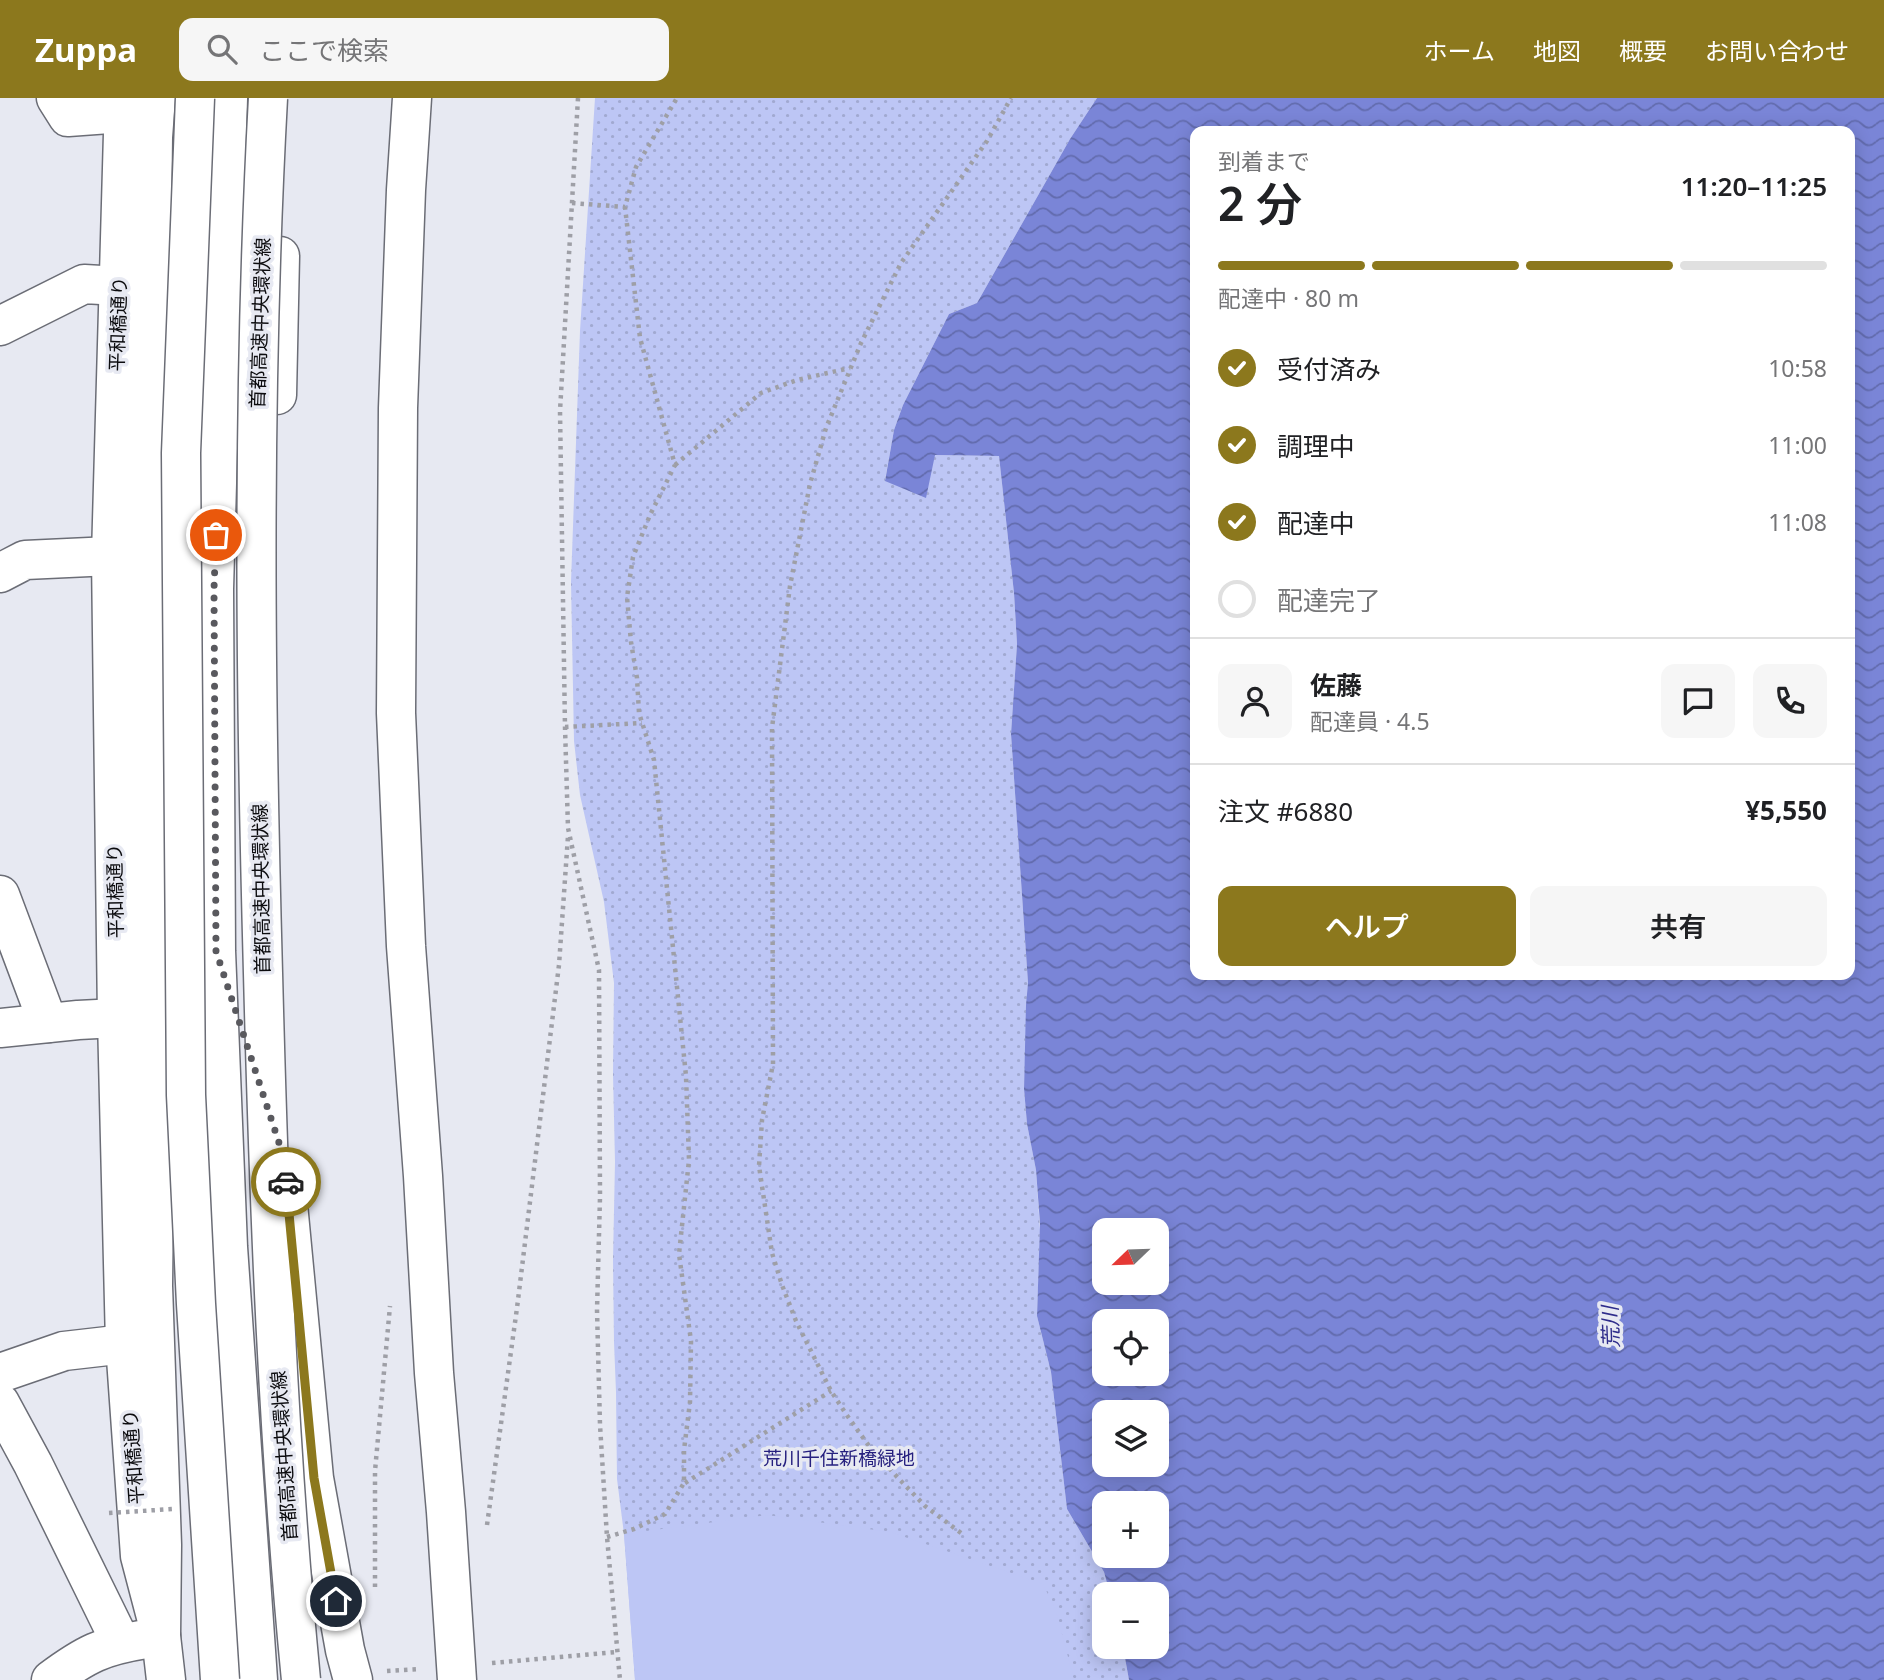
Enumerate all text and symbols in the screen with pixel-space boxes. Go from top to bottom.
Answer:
search box [179,18,669,81]
text: Zuppa [35,27,137,72]
icon: search [203,30,241,68]
text: ここで検索 [259,32,389,68]
text: ホーム [1424,34,1495,67]
text: 地図 [1533,34,1581,67]
text: 概要 [1619,34,1667,67]
text: お問い合わせ [1705,34,1849,67]
text: 到着まで [1218,145,1310,177]
text: 11:20–11:25 [1681,168,1827,204]
text: 2 分 [1218,172,1302,234]
street label: 首都高速中央環状線 [244,237,276,409]
street label: 平和橋通り [103,276,133,372]
text: 配達中 · 80 m [1218,282,1359,314]
icon: check [1218,349,1256,387]
text: 受付済み [1277,351,1381,387]
text: 10:58 [1768,352,1827,384]
icon: check [1218,426,1256,464]
text: 調理中 [1277,428,1355,464]
text: 11:00 [1768,429,1827,461]
icon: check [1218,503,1256,541]
pin [186,505,246,565]
text: 配達中 [1277,505,1355,541]
text: 11:08 [1768,506,1827,538]
icon: bag [197,516,235,554]
text: 配達完了 [1277,582,1381,618]
button: person [1218,664,1292,738]
button: chat [1661,664,1735,738]
button: phone [1753,664,1827,738]
text: 佐藤 [1310,667,1362,703]
text: 配達員 · 4.5 [1310,705,1430,737]
text: ¥5,550 [1745,792,1827,828]
text: 注文 #6880 [1218,793,1353,829]
street label: 首都高速中央環状線 [247,803,275,975]
street label: 平和橋通り [101,843,129,939]
button: ヘルプ [1218,886,1516,966]
button: 共有 [1530,886,1827,966]
courier [251,1147,321,1217]
icon: car [267,1163,305,1201]
north arrow [1092,1218,1169,1295]
map controls [1092,1218,1169,1659]
water label: 荒川 [1595,1304,1625,1349]
button: locate [1092,1309,1169,1386]
street label: 首都高速中央環状線 [265,1370,303,1542]
button: layers [1092,1400,1169,1477]
street label: 平和橋通り [117,1409,149,1505]
park label: 荒川千住新橋緑地 [763,1445,915,1471]
button: + [1092,1491,1169,1568]
pin [306,1571,366,1631]
icon: home [317,1582,355,1620]
button: − [1092,1582,1169,1659]

